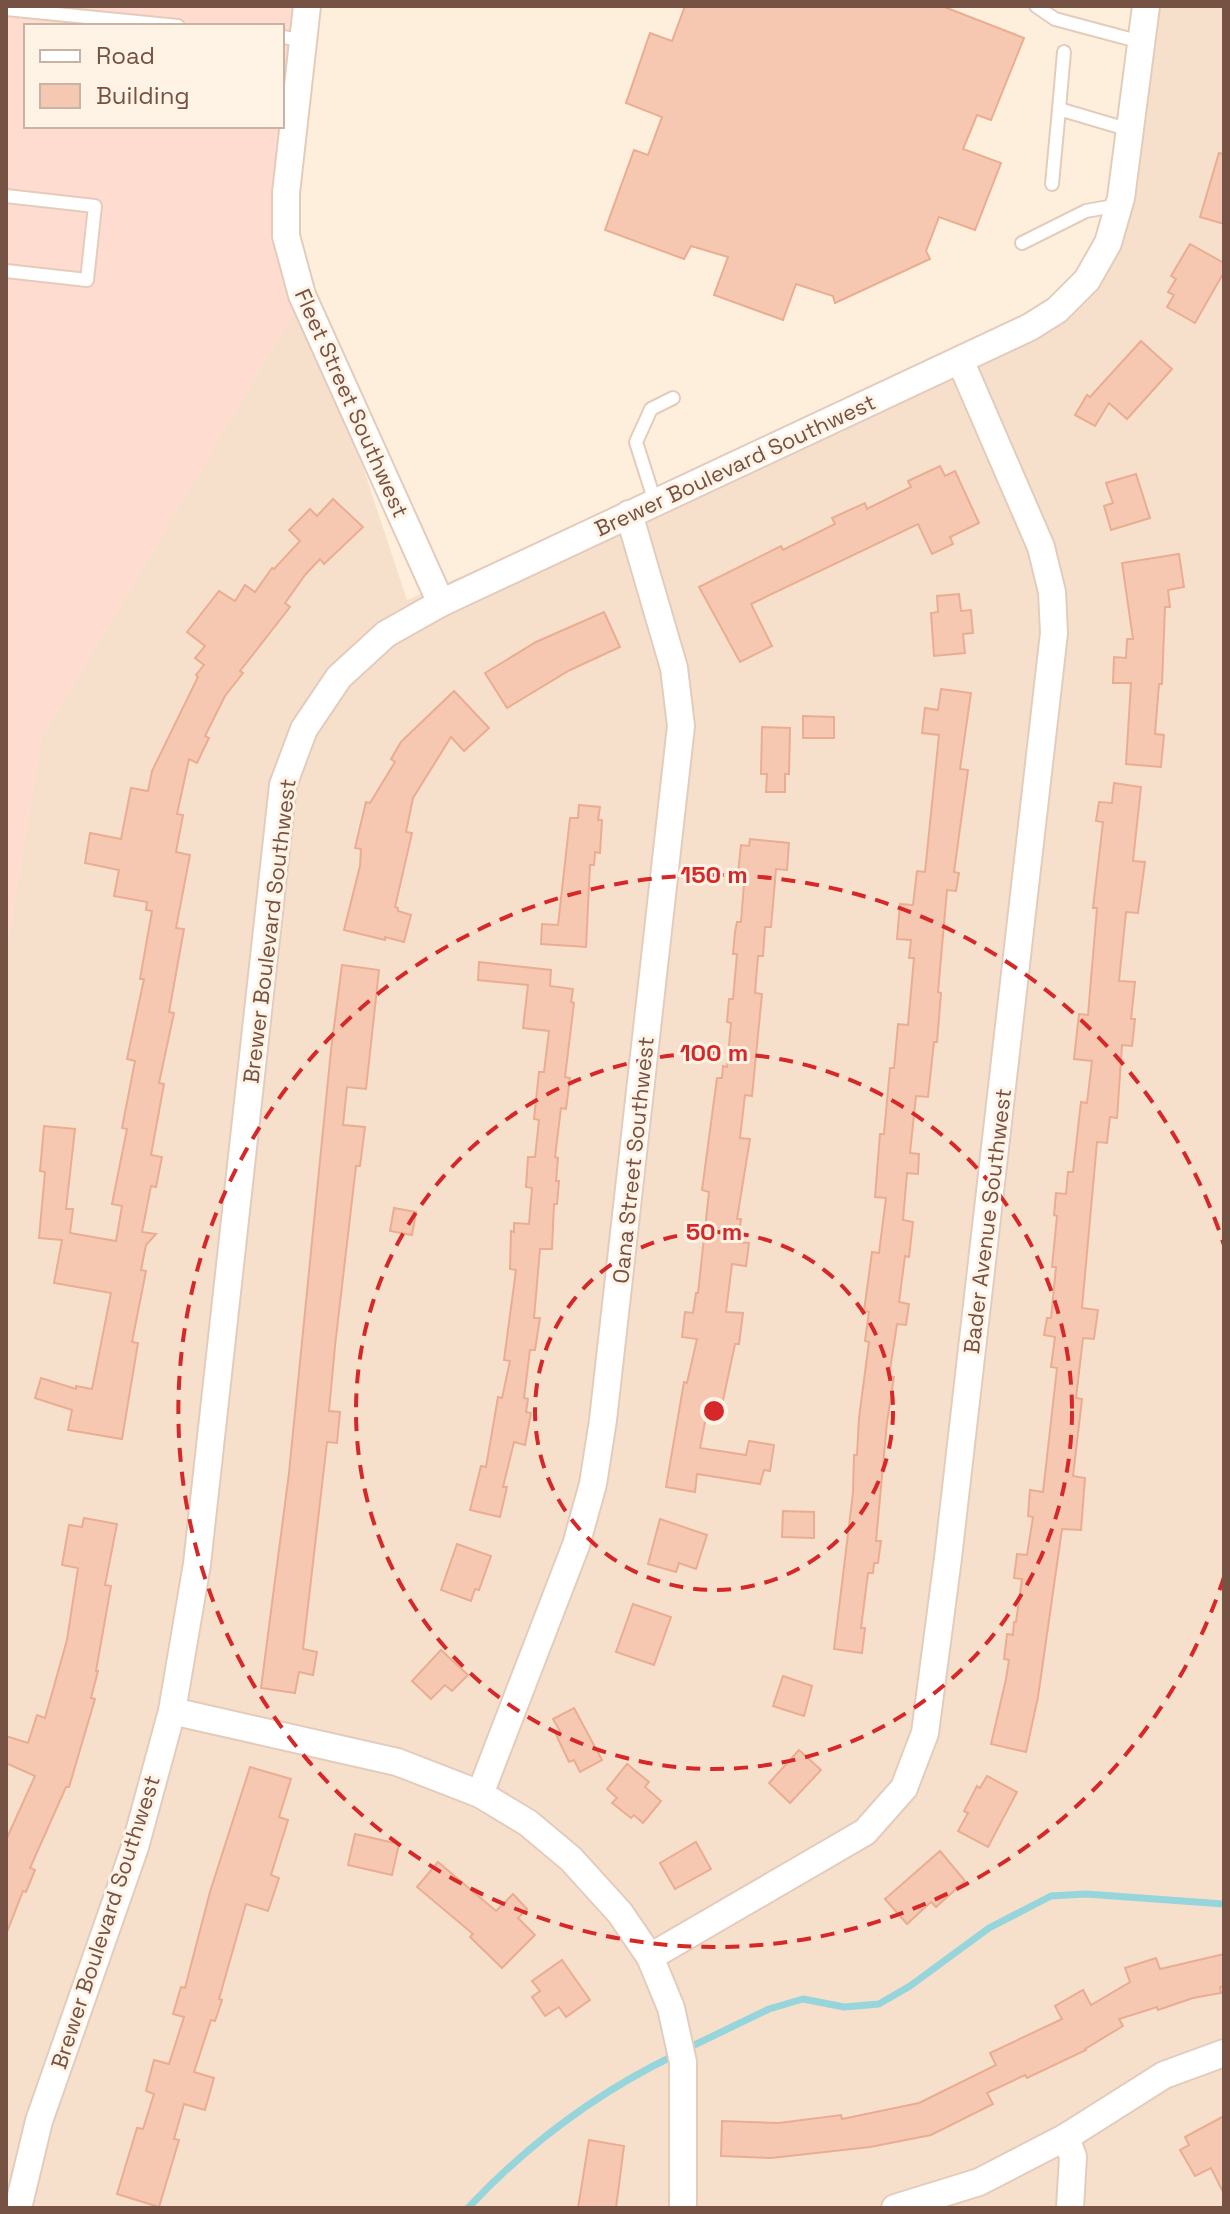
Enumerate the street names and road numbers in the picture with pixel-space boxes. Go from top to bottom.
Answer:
street label: Fleet Street Southwest [289,284,415,522]
street label: Brewer Boulevard Southwest [590,387,880,543]
street label: Brewer Boulevard Southwest [236,777,302,1085]
street label: Oana Street Southwest [606,1035,660,1285]
street label: Bader Avenue Southwest [957,1087,1017,1355]
street label: Brewer Boulevard Southwest [44,1772,166,2072]

